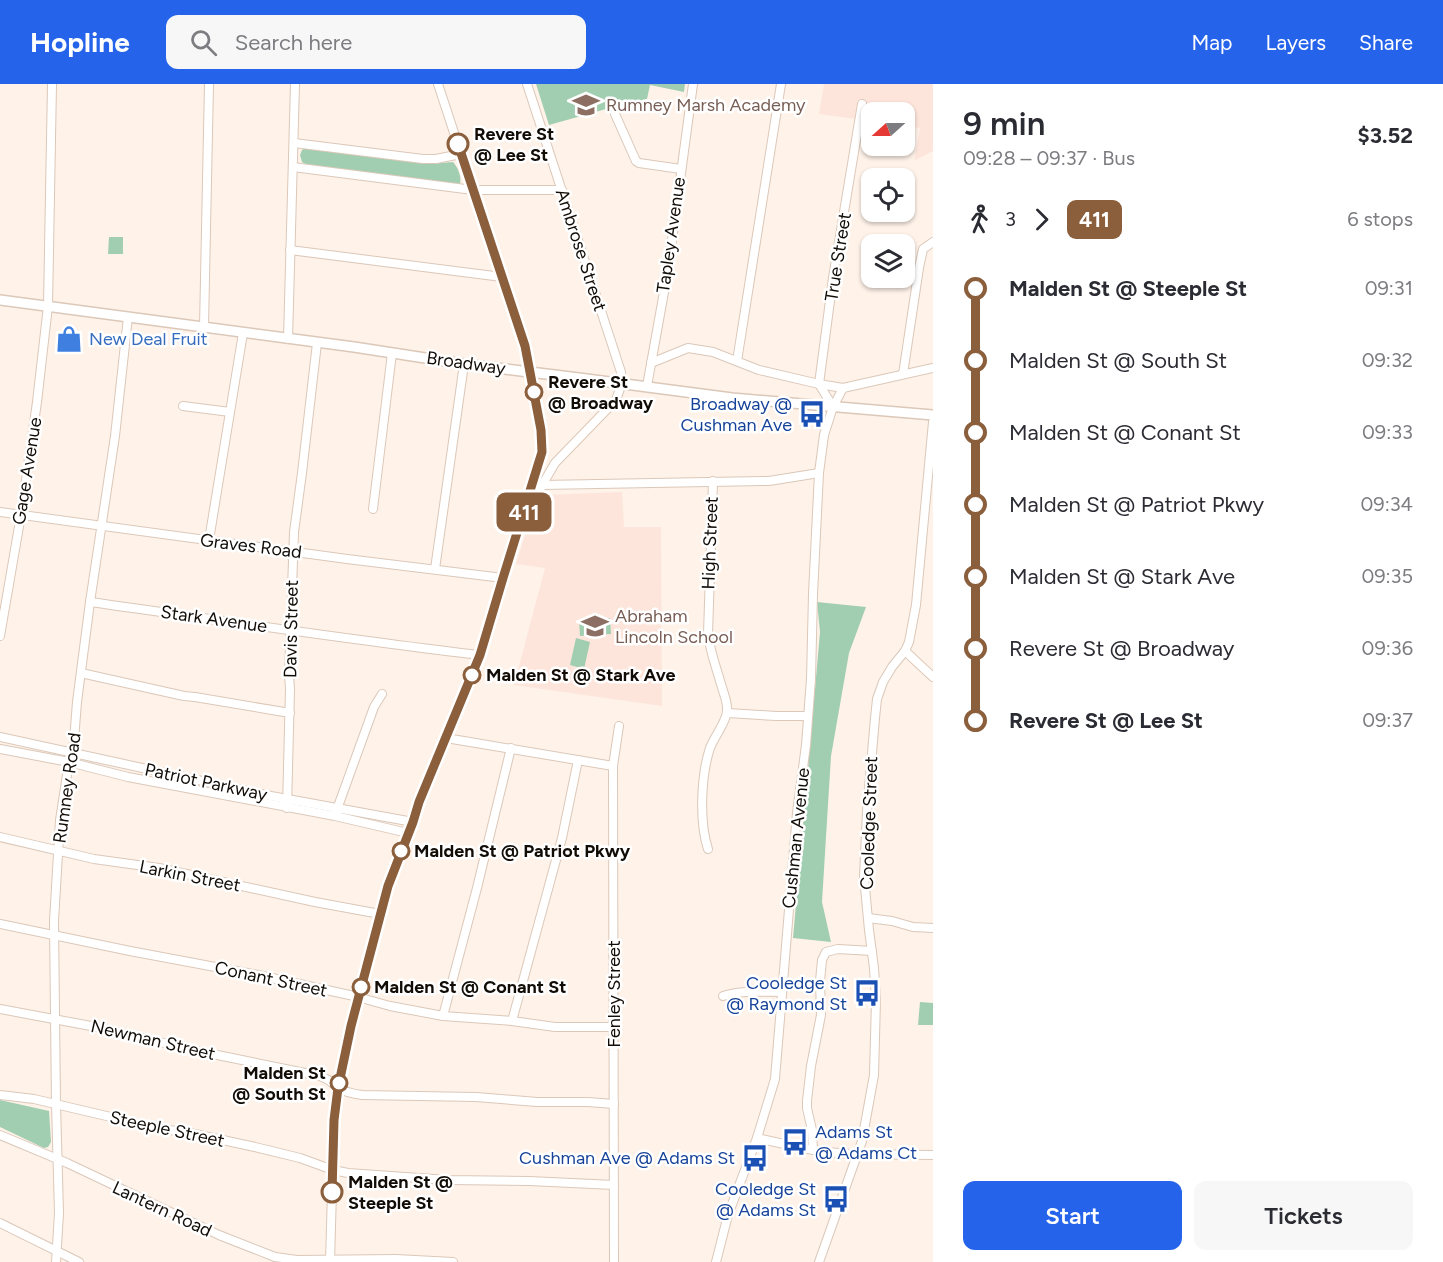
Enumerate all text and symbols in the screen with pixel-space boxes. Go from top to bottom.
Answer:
search box [166,15,586,69]
text: Hopline [30,25,130,59]
icon: search [187,26,220,59]
text: Search here [235,29,352,56]
text: Map [1192,30,1232,55]
text: Layers [1265,30,1326,55]
text: Share [1359,30,1413,55]
school or university icon: Rumney Marsh Academy [571,90,601,120]
place label: Rumney Marsh Academy [606,94,806,116]
north arrow [861,102,915,156]
map controls [861,102,915,288]
text: 9 min [963,104,1045,143]
text: $3.52 [1358,122,1413,149]
place label: Revere St @ Lee St [474,123,554,166]
marker: Revere St @ Lee St [447,133,469,155]
text: 09:28 – 09:37 · Bus [963,146,1135,170]
button: locate [861,168,915,222]
street label: Tapley Avenue [652,175,690,294]
street label: Ambrose Street [551,186,611,314]
icon: walk [963,203,996,236]
icon: forward [1025,203,1058,236]
text: 3 [1005,207,1016,231]
text: 411 [1079,207,1110,232]
text: 6 stops [1347,207,1413,231]
street label: True Street [820,211,856,303]
button: layers [861,234,915,288]
text: Malden St @ Steeple St [1009,275,1247,302]
text: 09:31 [1365,276,1413,300]
shop icon: New Deal Fruit [54,324,84,354]
place label: New Deal Fruit [89,328,208,350]
street label: Broadway [425,347,507,380]
text: Malden St @ South St [1009,347,1227,374]
text: 09:32 [1362,348,1413,372]
place label: Revere St @ Broadway [548,371,654,414]
marker: Revere St @ Broadway [525,383,543,401]
place label: Broadway @ Cushman Ave [681,393,792,436]
bus stop icon: Broadway @ Cushman Ave [797,399,827,429]
street label: Gage Avenue [8,415,46,526]
text: Malden St @ Conant St [1009,419,1241,446]
text: 09:33 [1362,420,1413,444]
text: Malden St @ Patriot Pkwy [1009,491,1264,518]
line badge: 411 [490,492,558,532]
text: 09:34 [1361,492,1413,516]
street label: High Street [697,496,723,590]
text: 411 [508,500,540,525]
street label: Graves Road [199,529,303,563]
text: Malden St @ Stark Ave [1009,563,1235,590]
text: 09:35 [1361,564,1413,588]
street label: Davis Street [279,580,303,678]
street label: Stark Avenue [159,601,269,637]
place label: Abraham Lincoln School [615,605,733,648]
school or university icon: Abraham Lincoln School [580,611,610,641]
text: Revere St @ Broadway [1009,635,1234,662]
text: 09:36 [1362,636,1413,660]
place label: Malden St @ Stark Ave [486,664,675,686]
marker: Malden St @ Stark Ave [463,666,481,684]
text: Revere St @ Lee St [1009,707,1203,734]
text: 09:37 [1362,708,1413,732]
street label: Rumney Road [48,731,86,845]
street label: Cooledge Street [856,756,882,890]
street label: Patriot Parkway [143,758,270,806]
street label: Cushman Avenue [778,766,814,909]
place label: Malden St @ Patriot Pkwy [414,840,631,862]
marker: Malden St @ Patriot Pkwy [392,842,410,860]
street label: Larkin Street [138,855,243,897]
street label: Fenley Street [603,940,625,1048]
street label: Conant Street [213,956,329,1002]
place label: Cooledge St @ Raymond St [726,972,847,1015]
place label: Malden St @ Conant St [374,976,566,998]
marker: Malden St @ Conant St [352,978,370,996]
bus stop icon: Cooledge St @ Raymond St [852,978,882,1008]
street label: Newman Street [89,1015,218,1065]
place label: Malden St @ South St [232,1062,326,1105]
marker: Malden St @ South St [330,1074,348,1092]
street label: Steeple Street [108,1106,227,1152]
place label: Adams St @ Adams Ct [815,1121,917,1164]
bus stop icon: Adams St @ Adams Ct [780,1127,810,1157]
bus stop icon: Cushman Ave @ Adams St [740,1143,770,1173]
place label: Cushman Ave @ Adams St [519,1147,735,1169]
place label: Malden St @ Steeple St [348,1171,453,1214]
street label: Lantern Road [109,1176,215,1242]
place label: Cooledge St @ Adams St [715,1178,816,1221]
marker: Malden St @ Steeple St [321,1181,343,1203]
button: Start [963,1181,1182,1250]
button: Tickets [1194,1181,1413,1250]
bus stop icon: Cooledge St @ Adams St [821,1184,851,1214]

